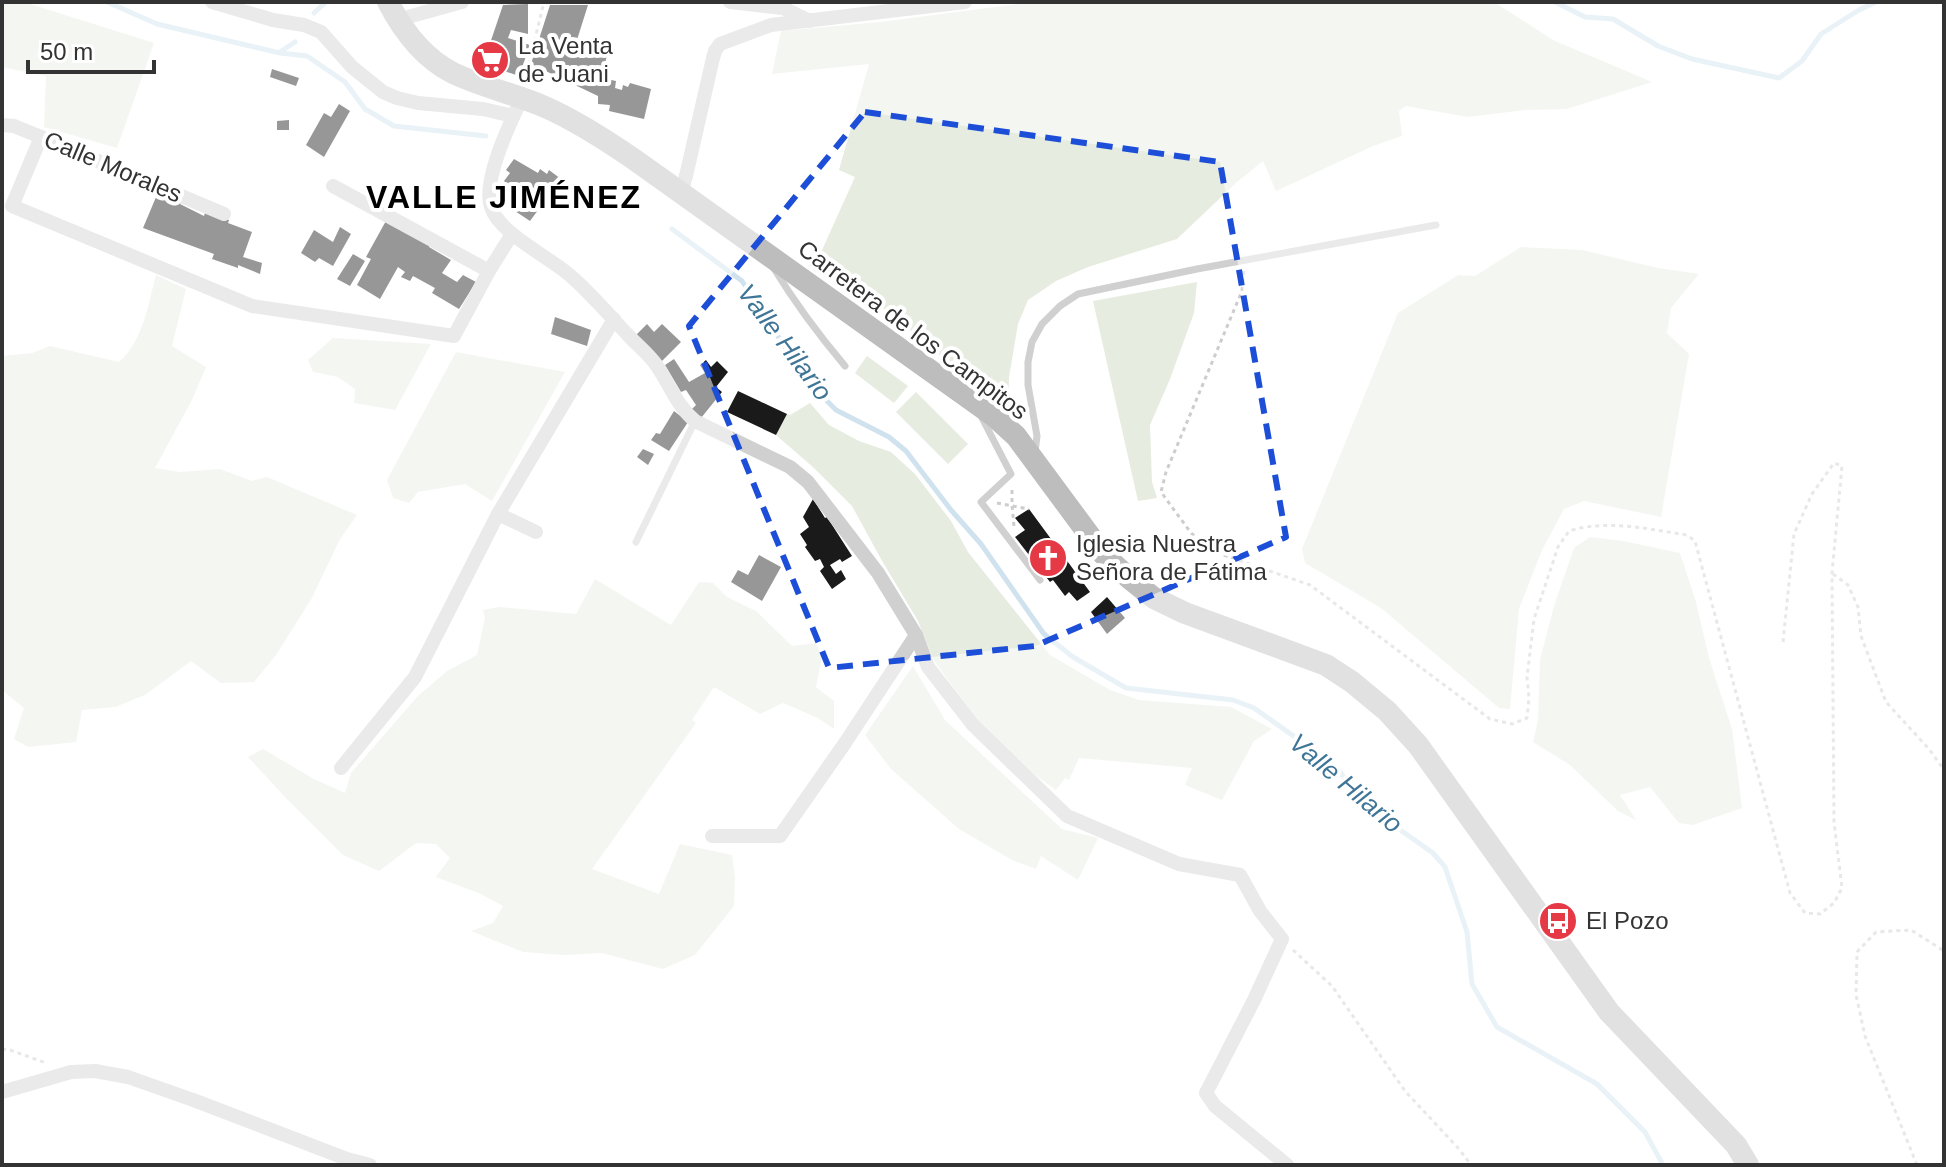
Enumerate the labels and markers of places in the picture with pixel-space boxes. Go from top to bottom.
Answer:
place label: La Venta de Juani [518,32,613,87]
supermarket icon: La Venta de Juani [469,39,511,81]
place label: Iglesia Nuestra Señora de Fátima [1076,530,1267,585]
church icon: Iglesia Nuestra Señora de Fátima [1027,537,1069,579]
bus stop icon: El Pozo [1537,900,1579,942]
place label: El Pozo [1586,907,1669,934]

